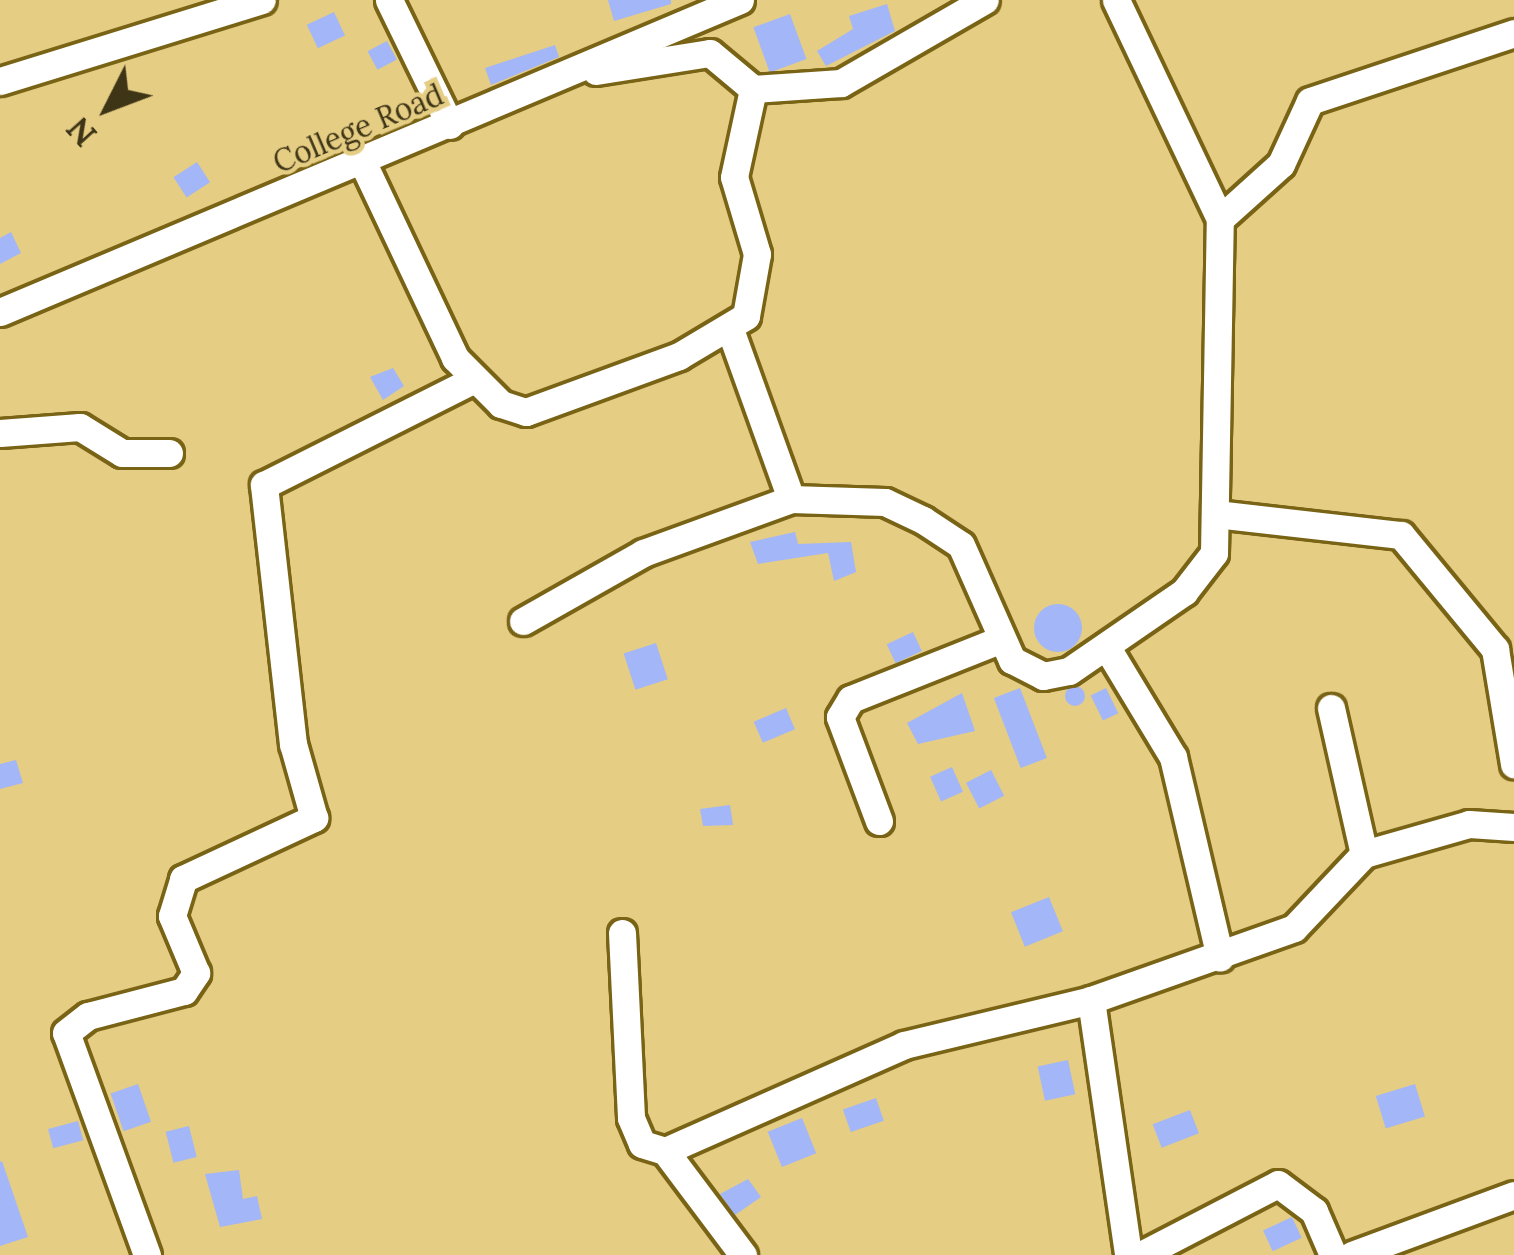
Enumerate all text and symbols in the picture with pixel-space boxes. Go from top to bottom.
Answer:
north arrow [48,48,168,168]
street label: College Road [268,76,448,180]
text: N [57,109,105,156]

